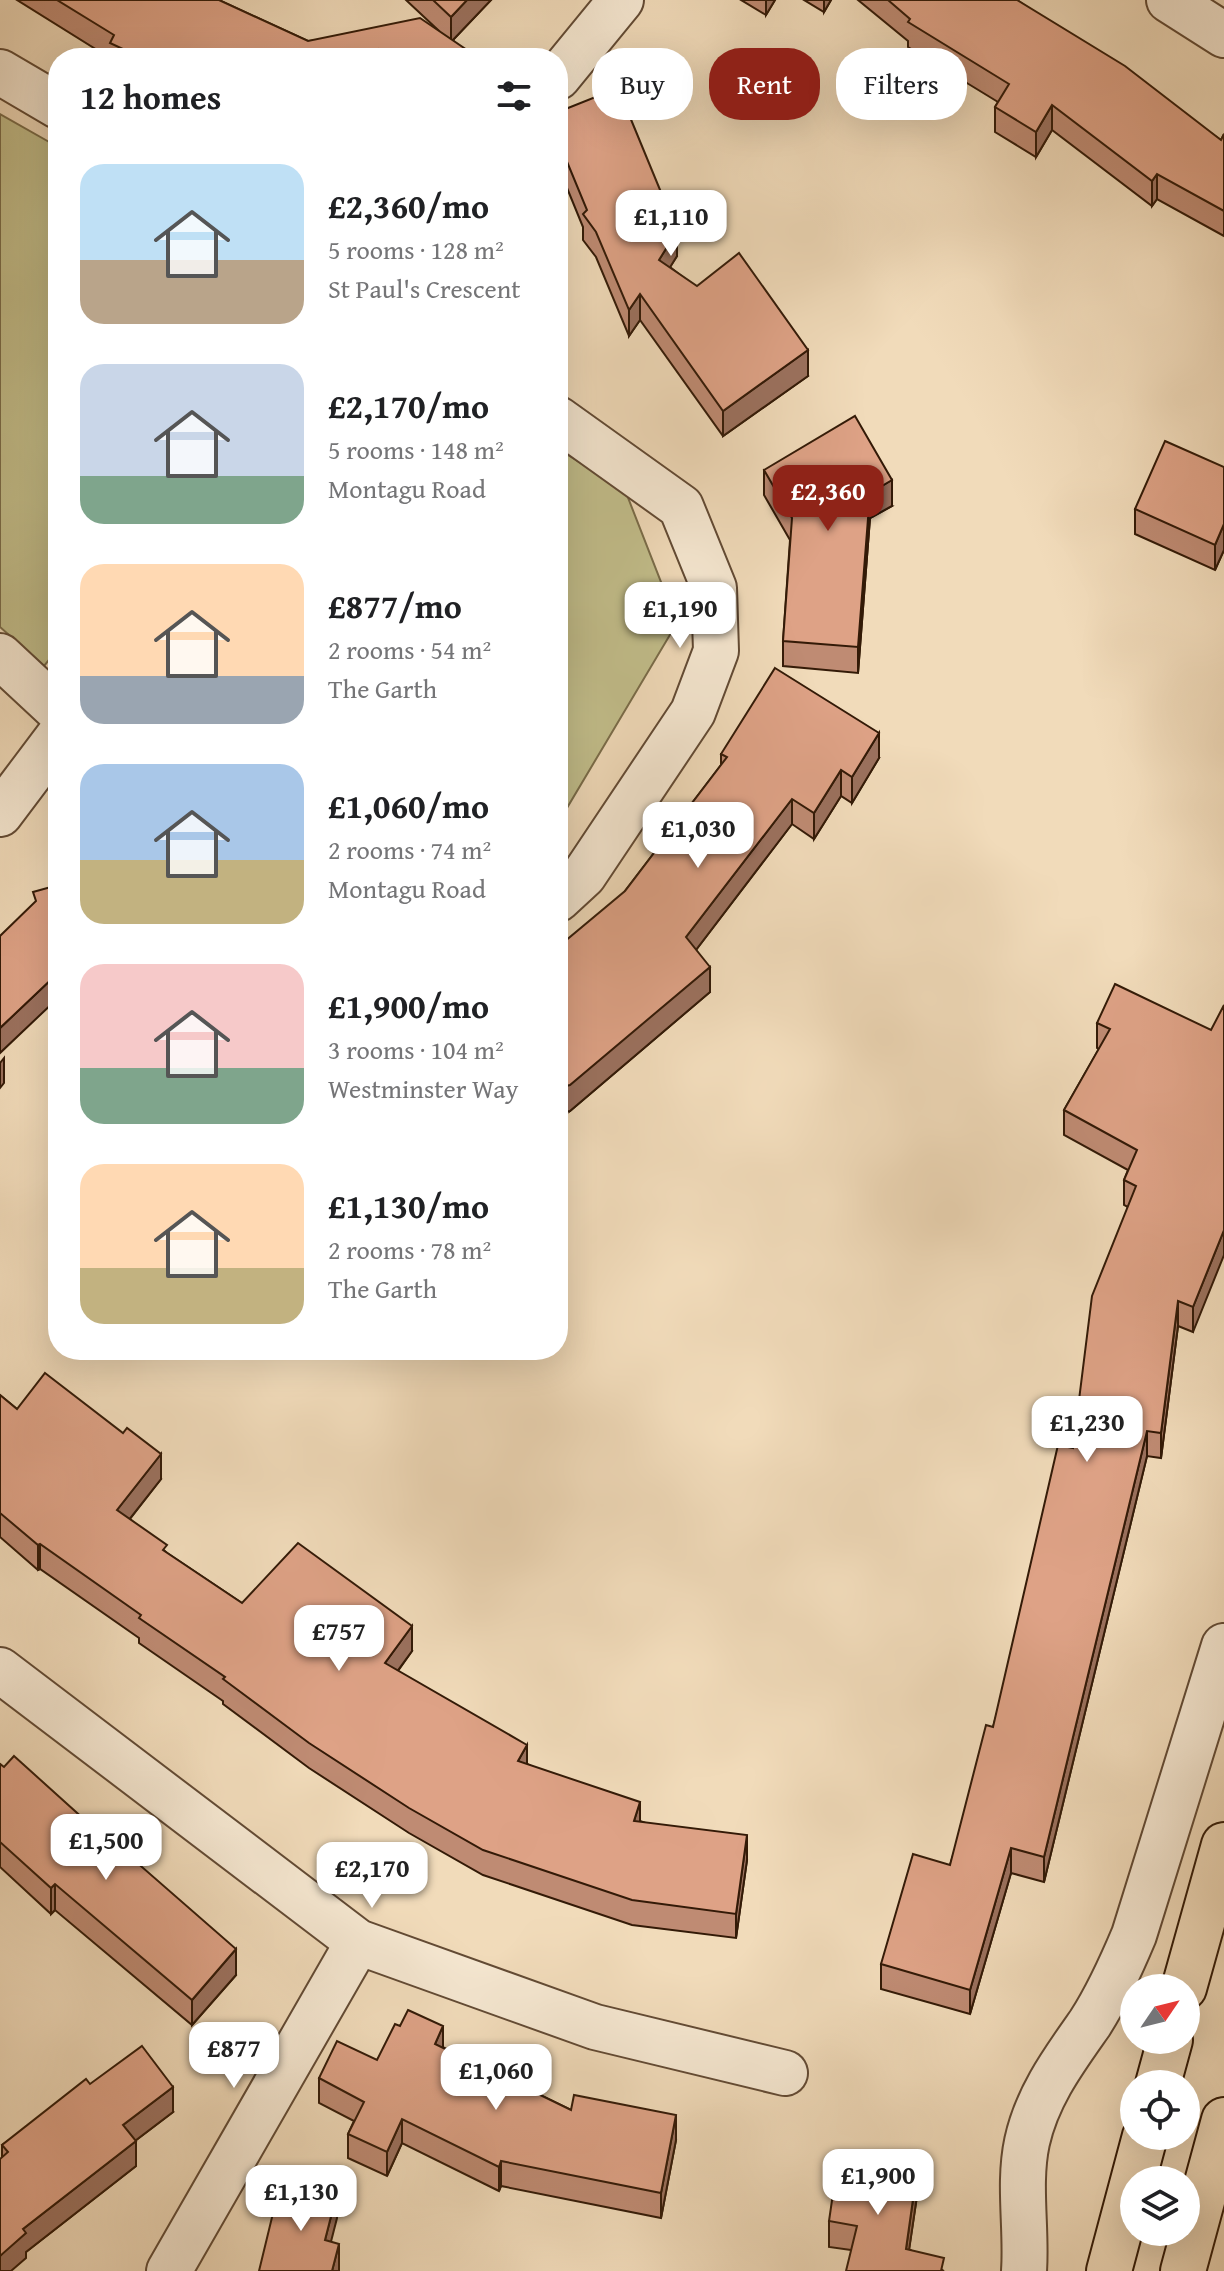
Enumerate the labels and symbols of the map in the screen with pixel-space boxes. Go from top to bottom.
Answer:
pin: £1,110 [606,190,736,258]
pin: £2,360 [763,465,893,533]
pin: £1,190 [615,582,745,650]
pin: £1,030 [633,802,763,870]
pin: £1,230 [1022,1396,1152,1464]
pin: £757 [292,1605,386,1673]
pin: £1,500 [41,1814,171,1882]
pin: £2,170 [307,1842,437,1910]
north arrow [1120,1974,1200,2054]
pin: £877 [187,2022,281,2090]
pin: £1,060 [431,2044,561,2112]
pin: £1,900 [813,2149,943,2217]
pin: £1,130 [236,2165,366,2233]

